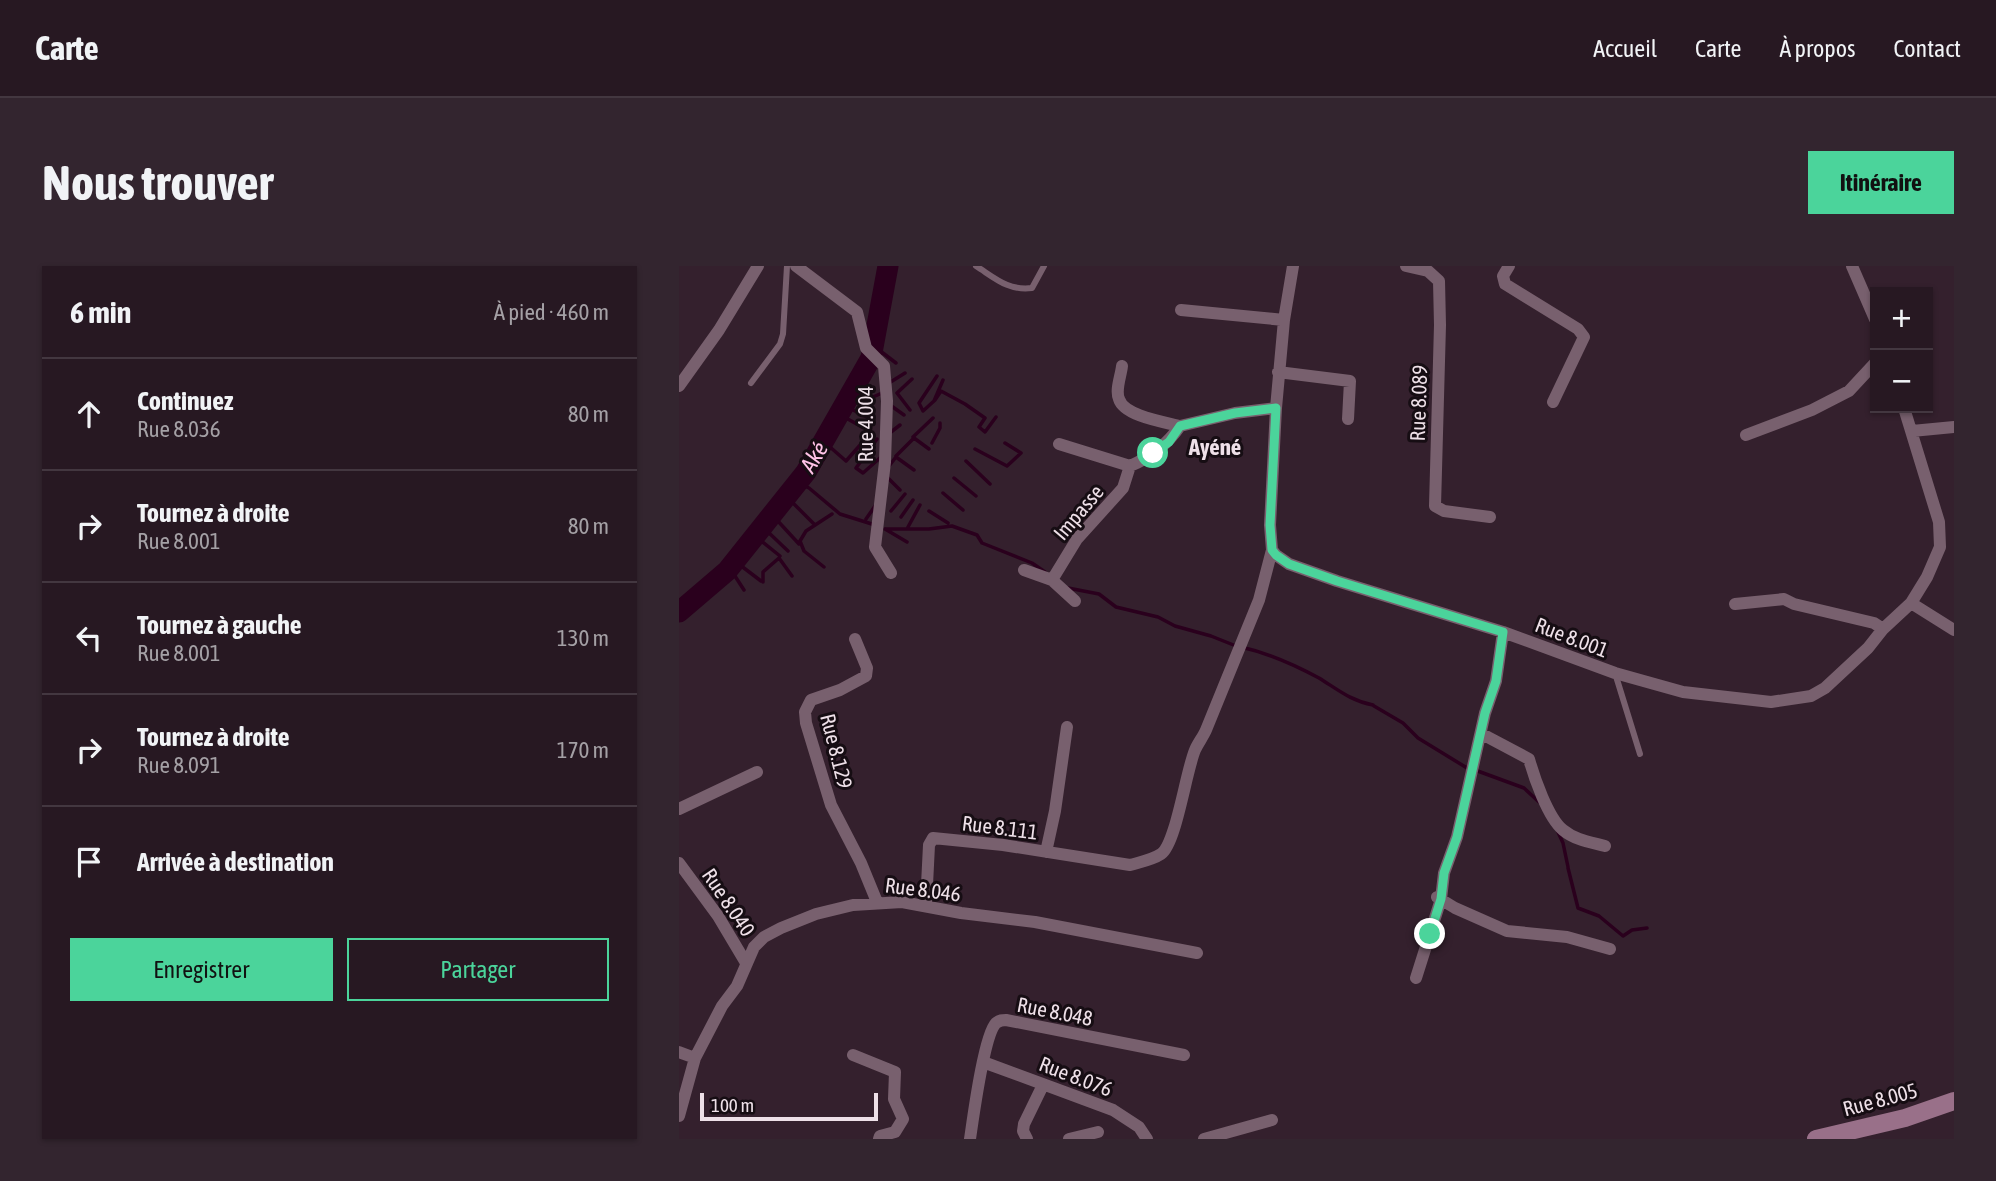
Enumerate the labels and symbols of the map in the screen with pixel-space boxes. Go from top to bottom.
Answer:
street label: Rue 8.089 [1405,364,1431,442]
street label: Rue 4.004 [853,386,877,462]
district label: Ayéné [1188,434,1241,460]
water label: Aké [794,437,833,478]
route start [1137,437,1168,468]
street label: Impasse [1048,480,1108,544]
street label: Rue 8.001 [1532,612,1612,662]
street label: Rue 8.129 [816,711,858,791]
street label: Rue 8.111 [961,810,1039,844]
street label: Rue 8.040 [698,864,760,940]
street label: Rue 8.046 [884,872,962,906]
route end [1414,918,1445,949]
street label: Rue 8.048 [1015,992,1095,1030]
street label: Rue 8.076 [1036,1051,1116,1101]
street label: Rue 8.005 [1840,1078,1920,1120]
scale bar [700,1090,879,1122]

